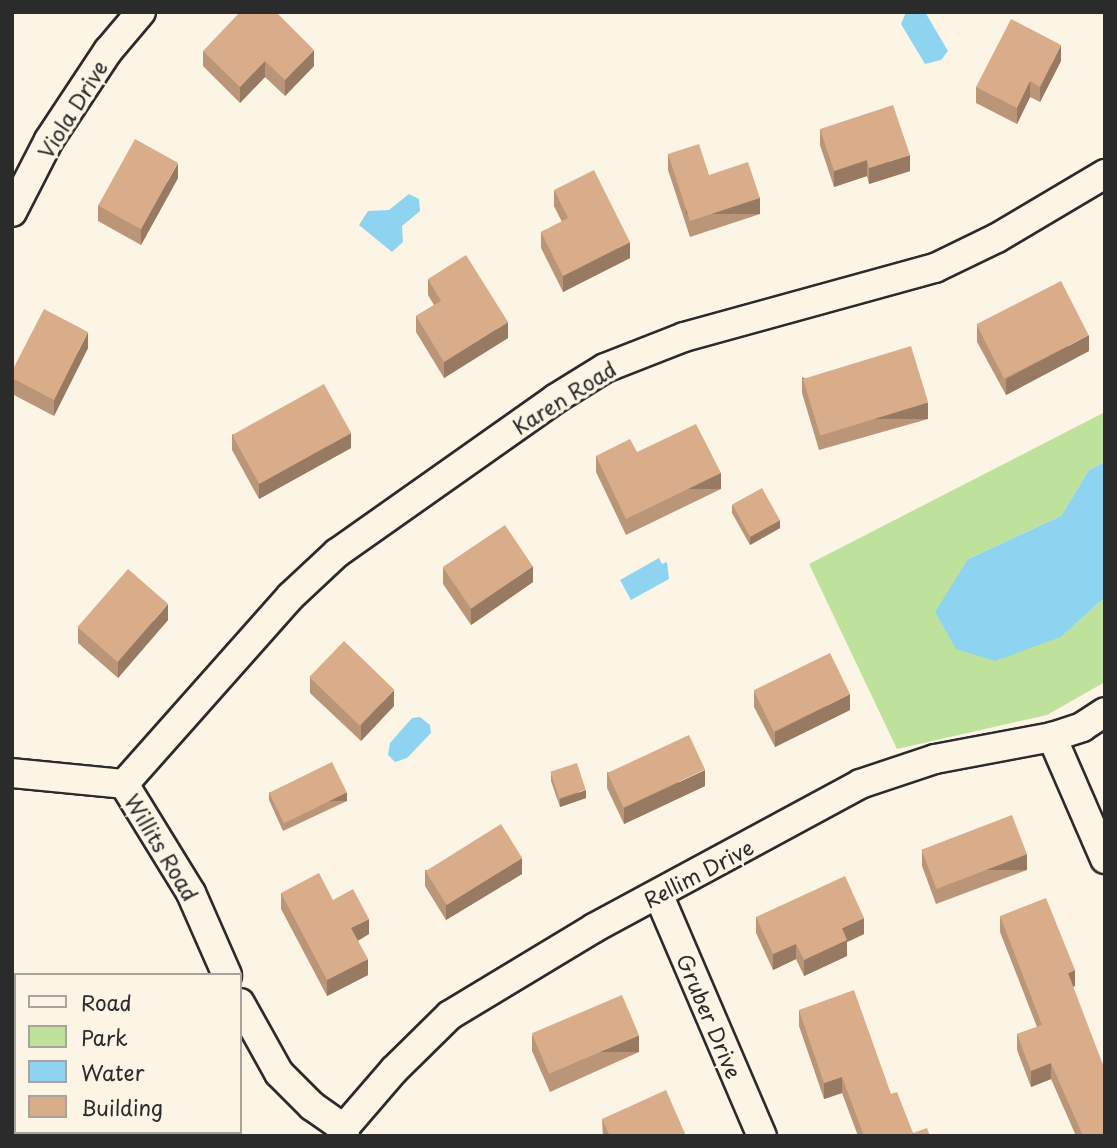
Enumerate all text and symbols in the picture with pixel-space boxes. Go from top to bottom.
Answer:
street label: Viola Drive [32,55,112,163]
street label: Karen Road [508,355,620,439]
street label: Willits Road [120,789,204,905]
street label: Rellim Drive [638,833,758,913]
street label: Gruber Drive [672,949,748,1083]
legend [14,973,242,1134]
text: Road [81,986,132,1018]
text: Park [81,1021,128,1053]
text: Water [81,1056,144,1088]
text: Building [81,1091,163,1123]

